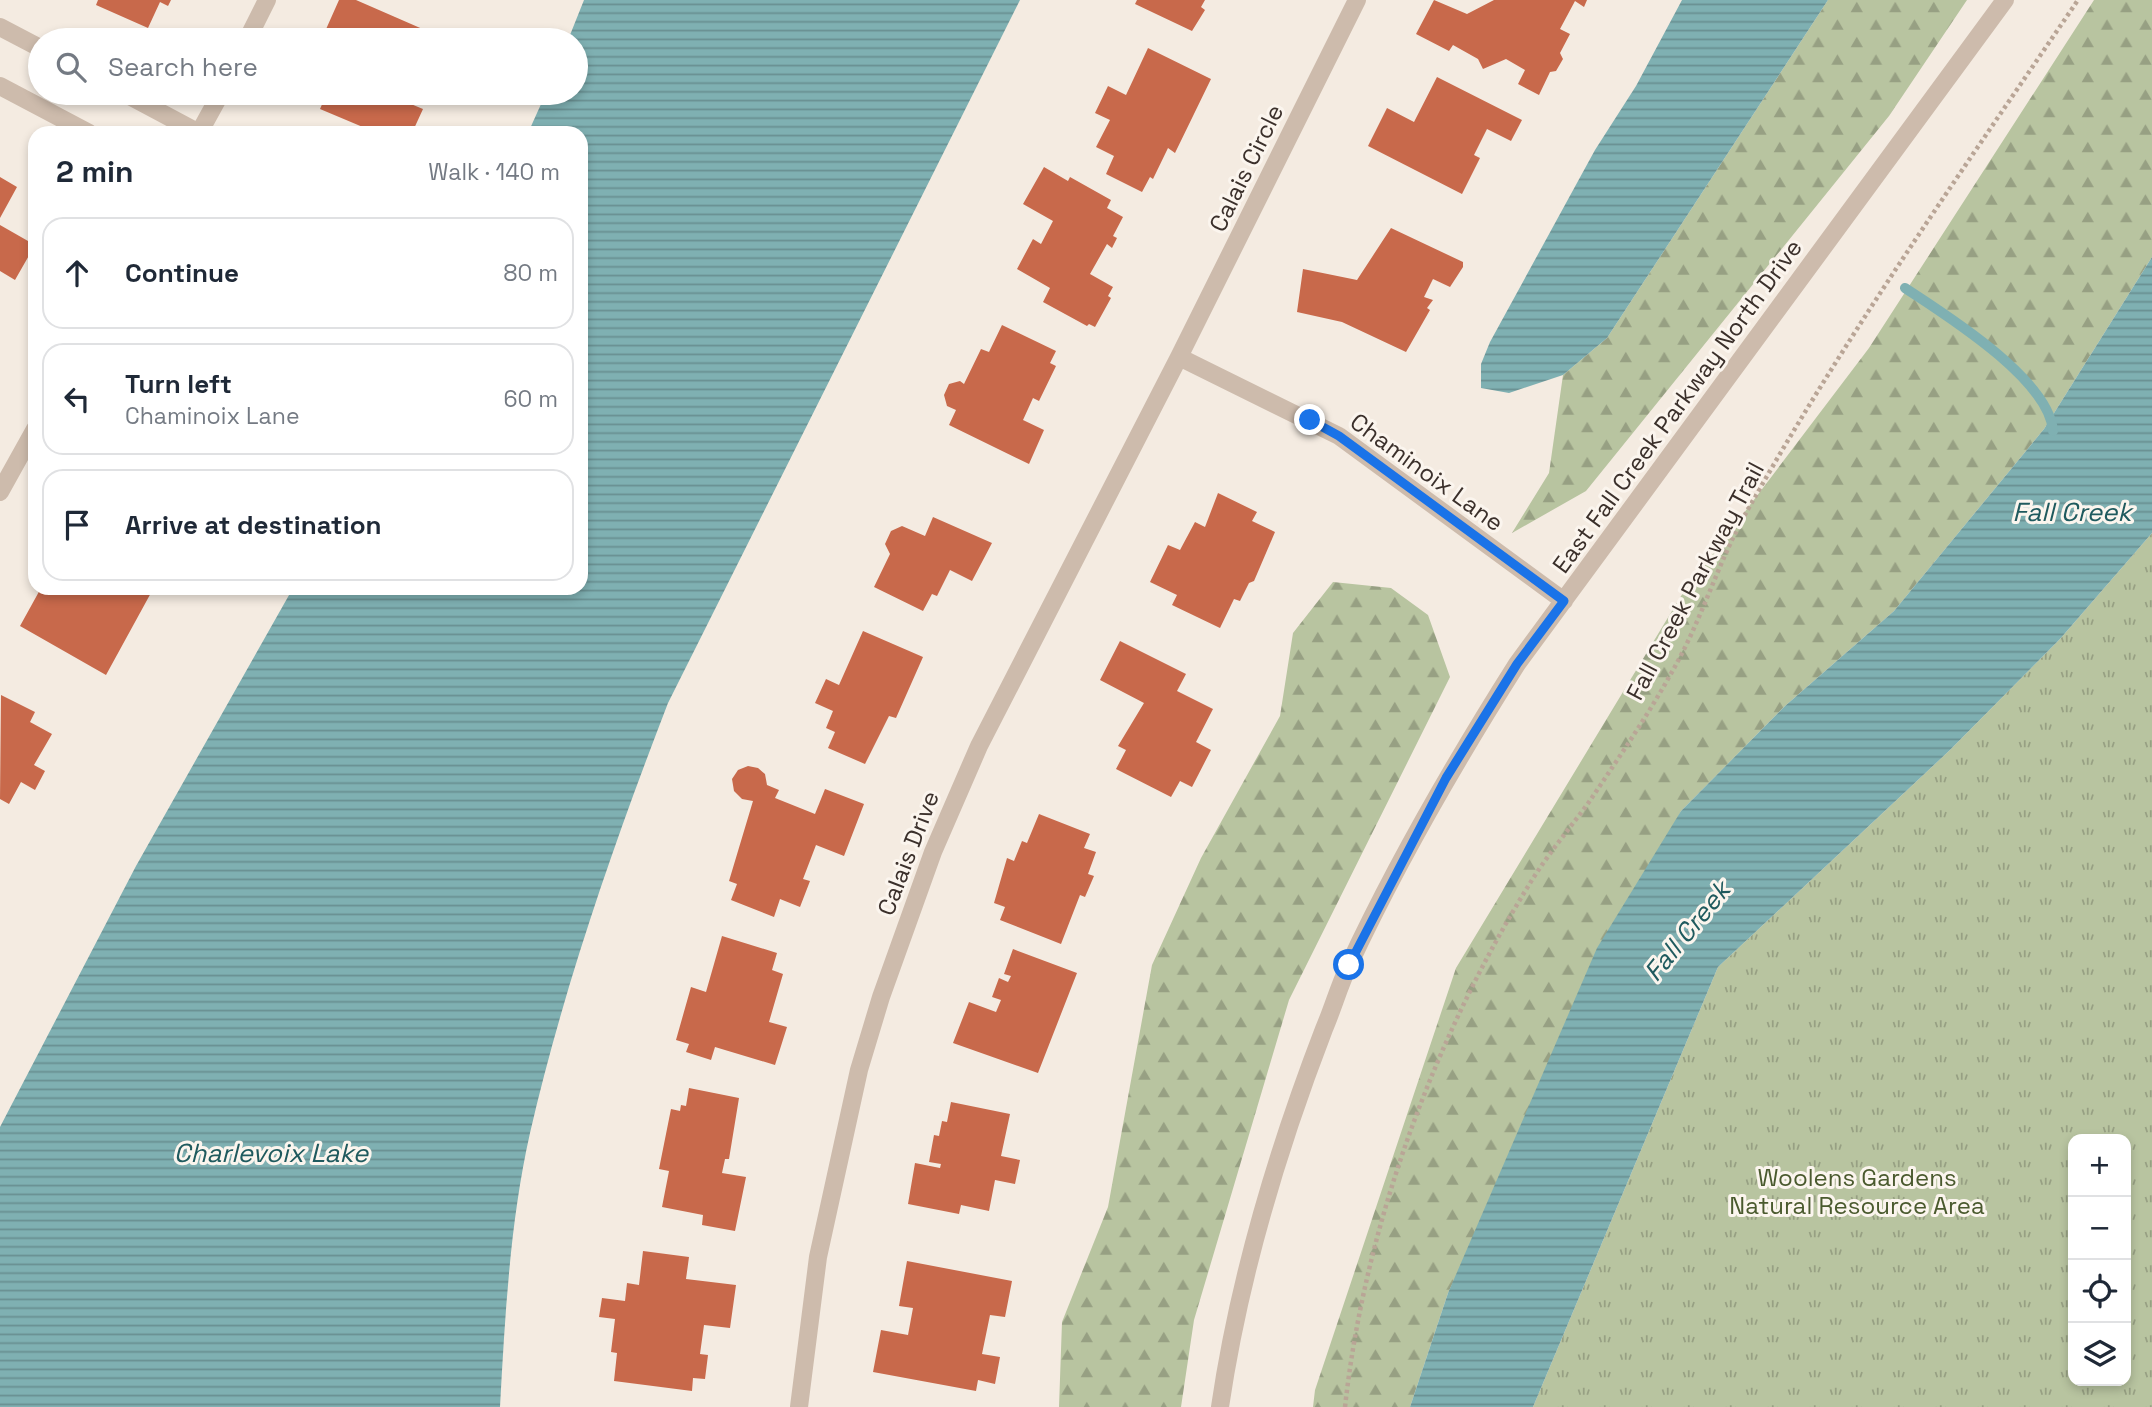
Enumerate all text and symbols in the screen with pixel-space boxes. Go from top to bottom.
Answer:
search box [28,28,588,105]
icon: search [52,48,90,86]
text: Search here [108,50,258,84]
street label: Calais Circle [1202,99,1290,237]
text: 2 min [56,152,134,191]
text: Walk · 140 m [428,157,560,187]
street label: East Fall Creek Parkway North Drive [1545,233,1809,579]
icon: ahead [58,254,96,292]
text: Continue [125,256,239,290]
text: 80 m [503,258,558,288]
text: Turn left [125,367,232,401]
icon: left [58,380,96,418]
text: 60 m [503,384,558,414]
text: Chaminoix Lane [125,401,300,431]
route end [1294,404,1325,435]
street label: Chaminoix Lane [1344,406,1510,538]
street label: Fall Creek Parkway Trail [1619,457,1771,705]
water label: Fall Creek [2012,495,2135,529]
icon: arrive [58,506,96,544]
text: Arrive at destination [125,508,382,542]
street label: Calais Drive [870,786,946,920]
water label: Fall Creek [1636,872,1740,988]
route start [1333,949,1364,980]
map controls [2068,1134,2131,1386]
button: + [2068,1134,2131,1197]
water label: Charlevoix Lake [174,1136,370,1170]
park label: Woolens Gardens Natural Resource Area [1729,1162,1985,1221]
button: − [2068,1197,2131,1260]
button: locate [2068,1260,2131,1323]
button: layers [2068,1323,2131,1386]

